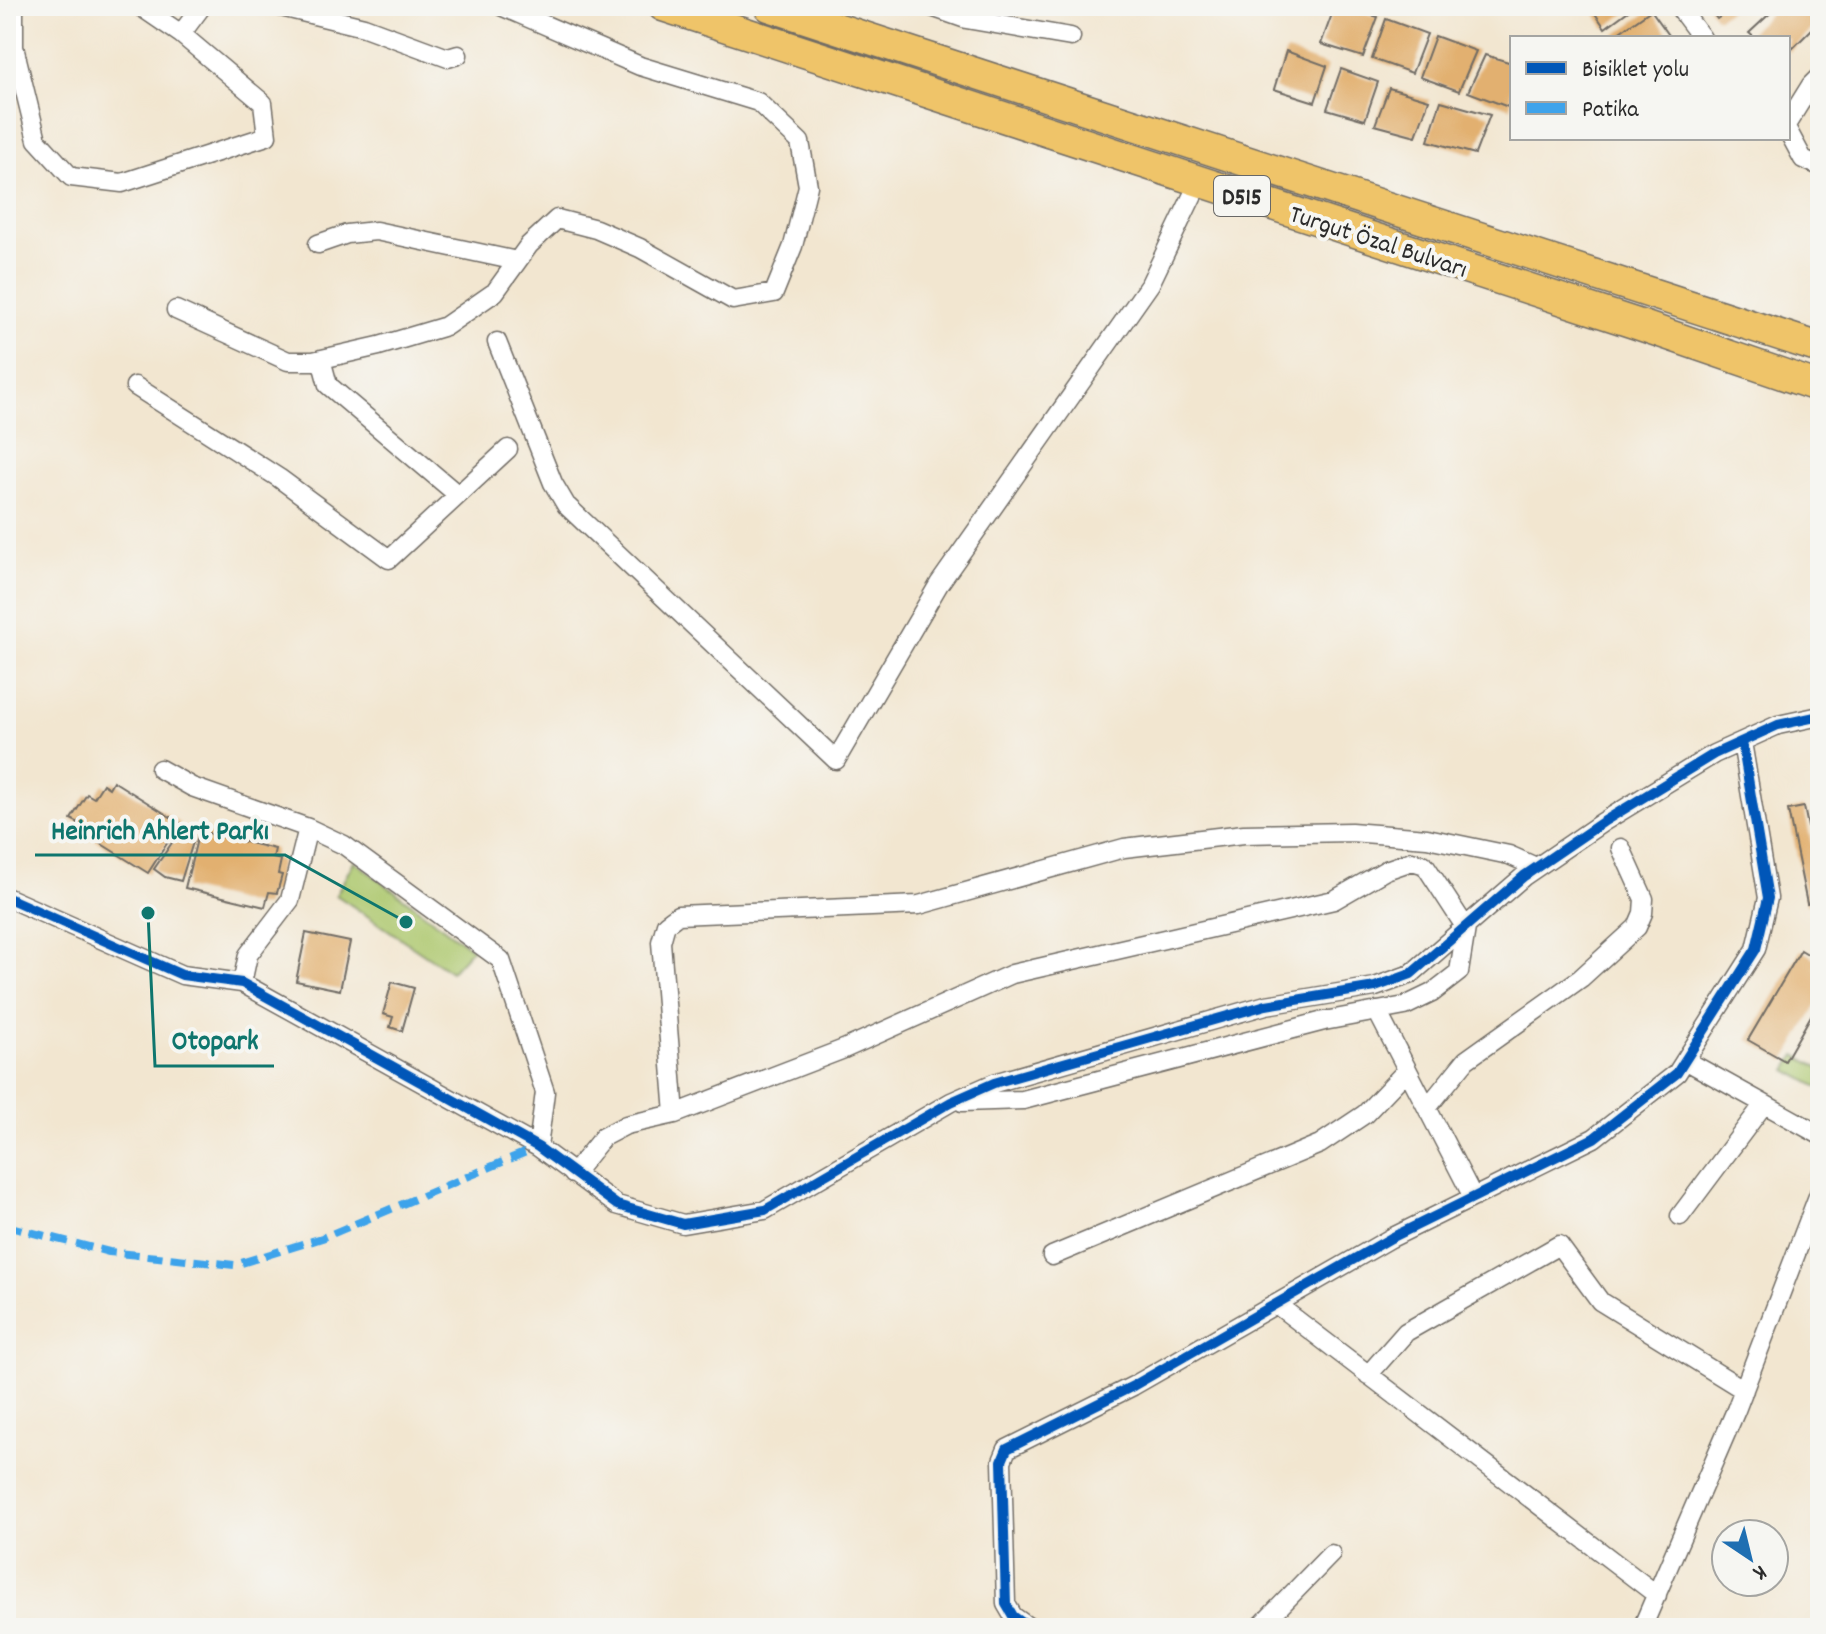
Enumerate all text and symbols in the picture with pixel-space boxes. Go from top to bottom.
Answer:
legend [1510,36,1790,140]
text: Bisiklet yolu [1582,54,1689,88]
text: Patika [1582,94,1639,128]
road number: D515 [1214,176,1270,216]
street label: Turgut Özal Bulvarı [1284,197,1472,290]
callout: Heinrich Ahlert Parkı [35,803,285,855]
text: Heinrich Ahlert Parkı [51,814,269,854]
callout: Otopark [155,1014,274,1066]
text: Otopark [172,1024,258,1064]
north arrow [1710,1518,1790,1598]
text: K [1746,1556,1773,1587]

